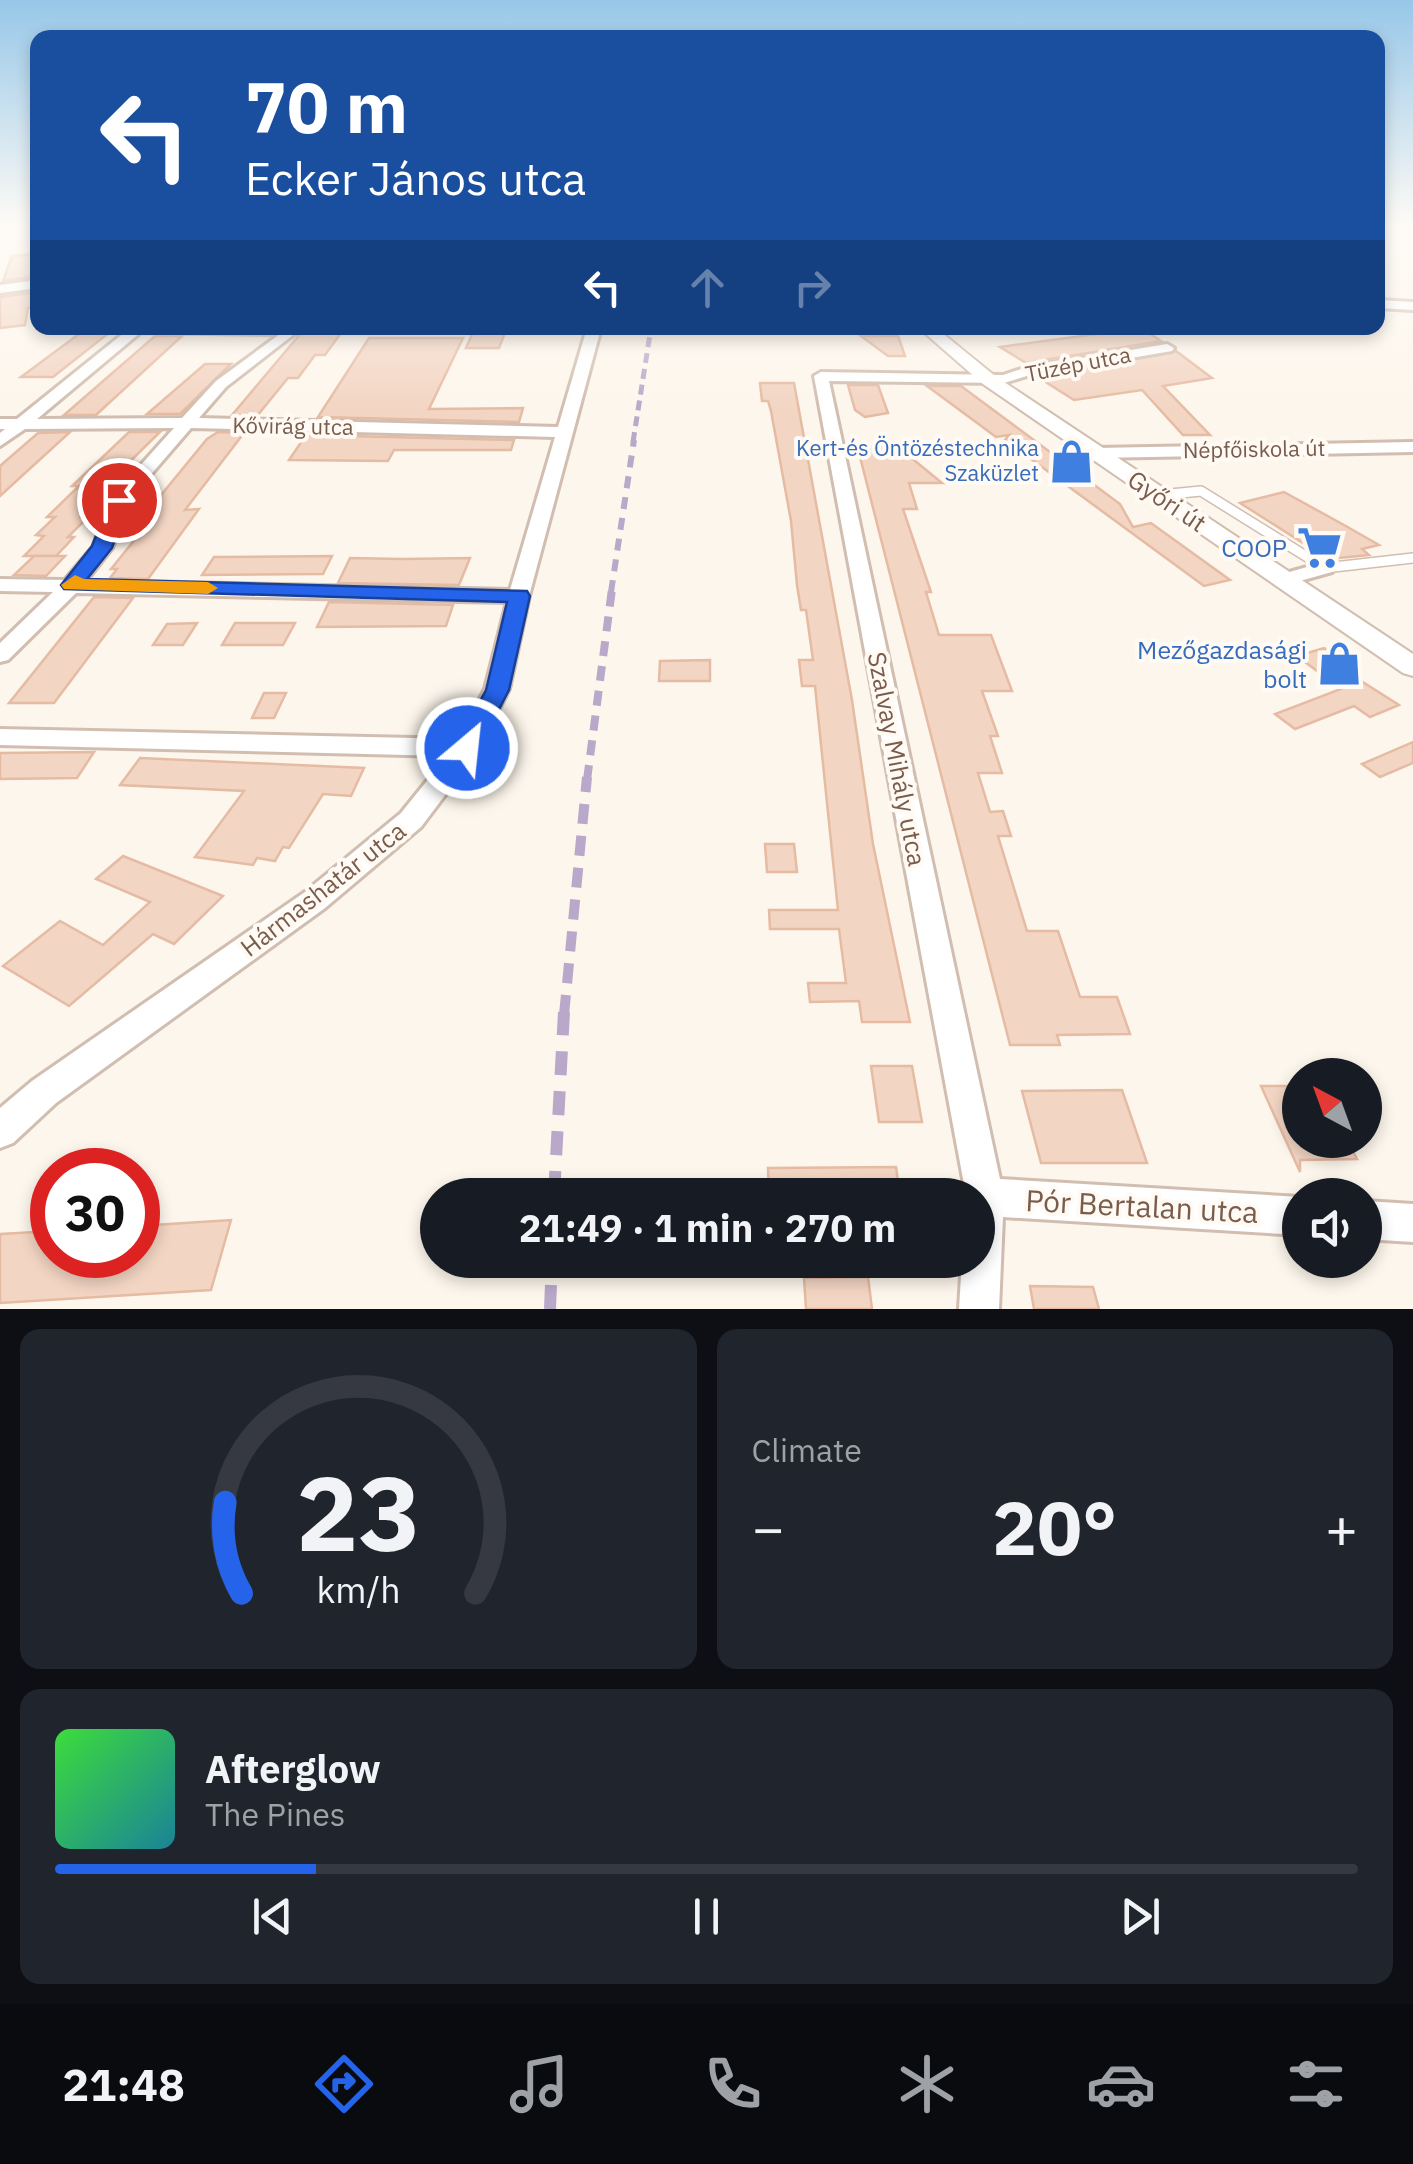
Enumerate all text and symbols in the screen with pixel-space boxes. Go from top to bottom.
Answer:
text: 70 m [245,61,408,152]
icon: left [80,70,210,200]
text: Ecker János utca [245,149,586,207]
icon: left [575,260,630,315]
icon: ahead [680,260,735,315]
icon: right [785,260,840,315]
street label: Tüzép utca [1023,339,1133,388]
street label: Kővirág utca [232,410,354,441]
place label: Kert-és Öntözéstechnika Szaküzlet [796,433,1039,487]
street label: Népfőiskola út [1182,433,1325,464]
shop icon: Kert-és Öntözéstechnika Szaküzlet [1048,437,1096,485]
pin [77,458,162,543]
street label: Győri út [1122,462,1213,539]
icon: arrive [92,473,147,528]
supermarket icon: COOP [1296,524,1344,572]
place label: COOP [1221,531,1287,564]
place label: Mezőgazdasági bolt [1137,633,1307,695]
shop icon: Mezőgazdasági bolt [1316,640,1364,688]
street label: Szalvay Mihály utca [861,649,934,869]
position arrow [415,696,519,800]
street label: Hármashatár utca [233,814,412,964]
north arrow [1282,1058,1382,1158]
map controls [1282,1058,1382,1278]
speed limit sign: 30 [30,1148,160,1278]
button: sound [1282,1178,1382,1278]
street label: Pór Bertalan utca [1025,1180,1259,1231]
text: 21:49 · 1 min · 270 m [519,1203,896,1252]
text: Climate [752,1429,862,1471]
text: 23 [296,1444,421,1580]
text: 20° [992,1478,1117,1576]
text: − [752,1492,785,1563]
text: + [1325,1492,1358,1563]
text: km/h [316,1566,400,1613]
text: Afterglow [205,1744,381,1793]
text: The Pines [205,1793,345,1835]
icon: previous [245,1889,300,1944]
icon: pause [679,1889,734,1944]
icon: next [1113,1889,1168,1944]
icon: directions [309,2049,379,2119]
icon: music [504,2049,574,2119]
icon: phone [698,2049,768,2119]
icon: climate [892,2049,962,2119]
icon: car [1086,2049,1156,2119]
icon: filters [1281,2049,1351,2119]
text: 21:48 [62,2055,185,2113]

